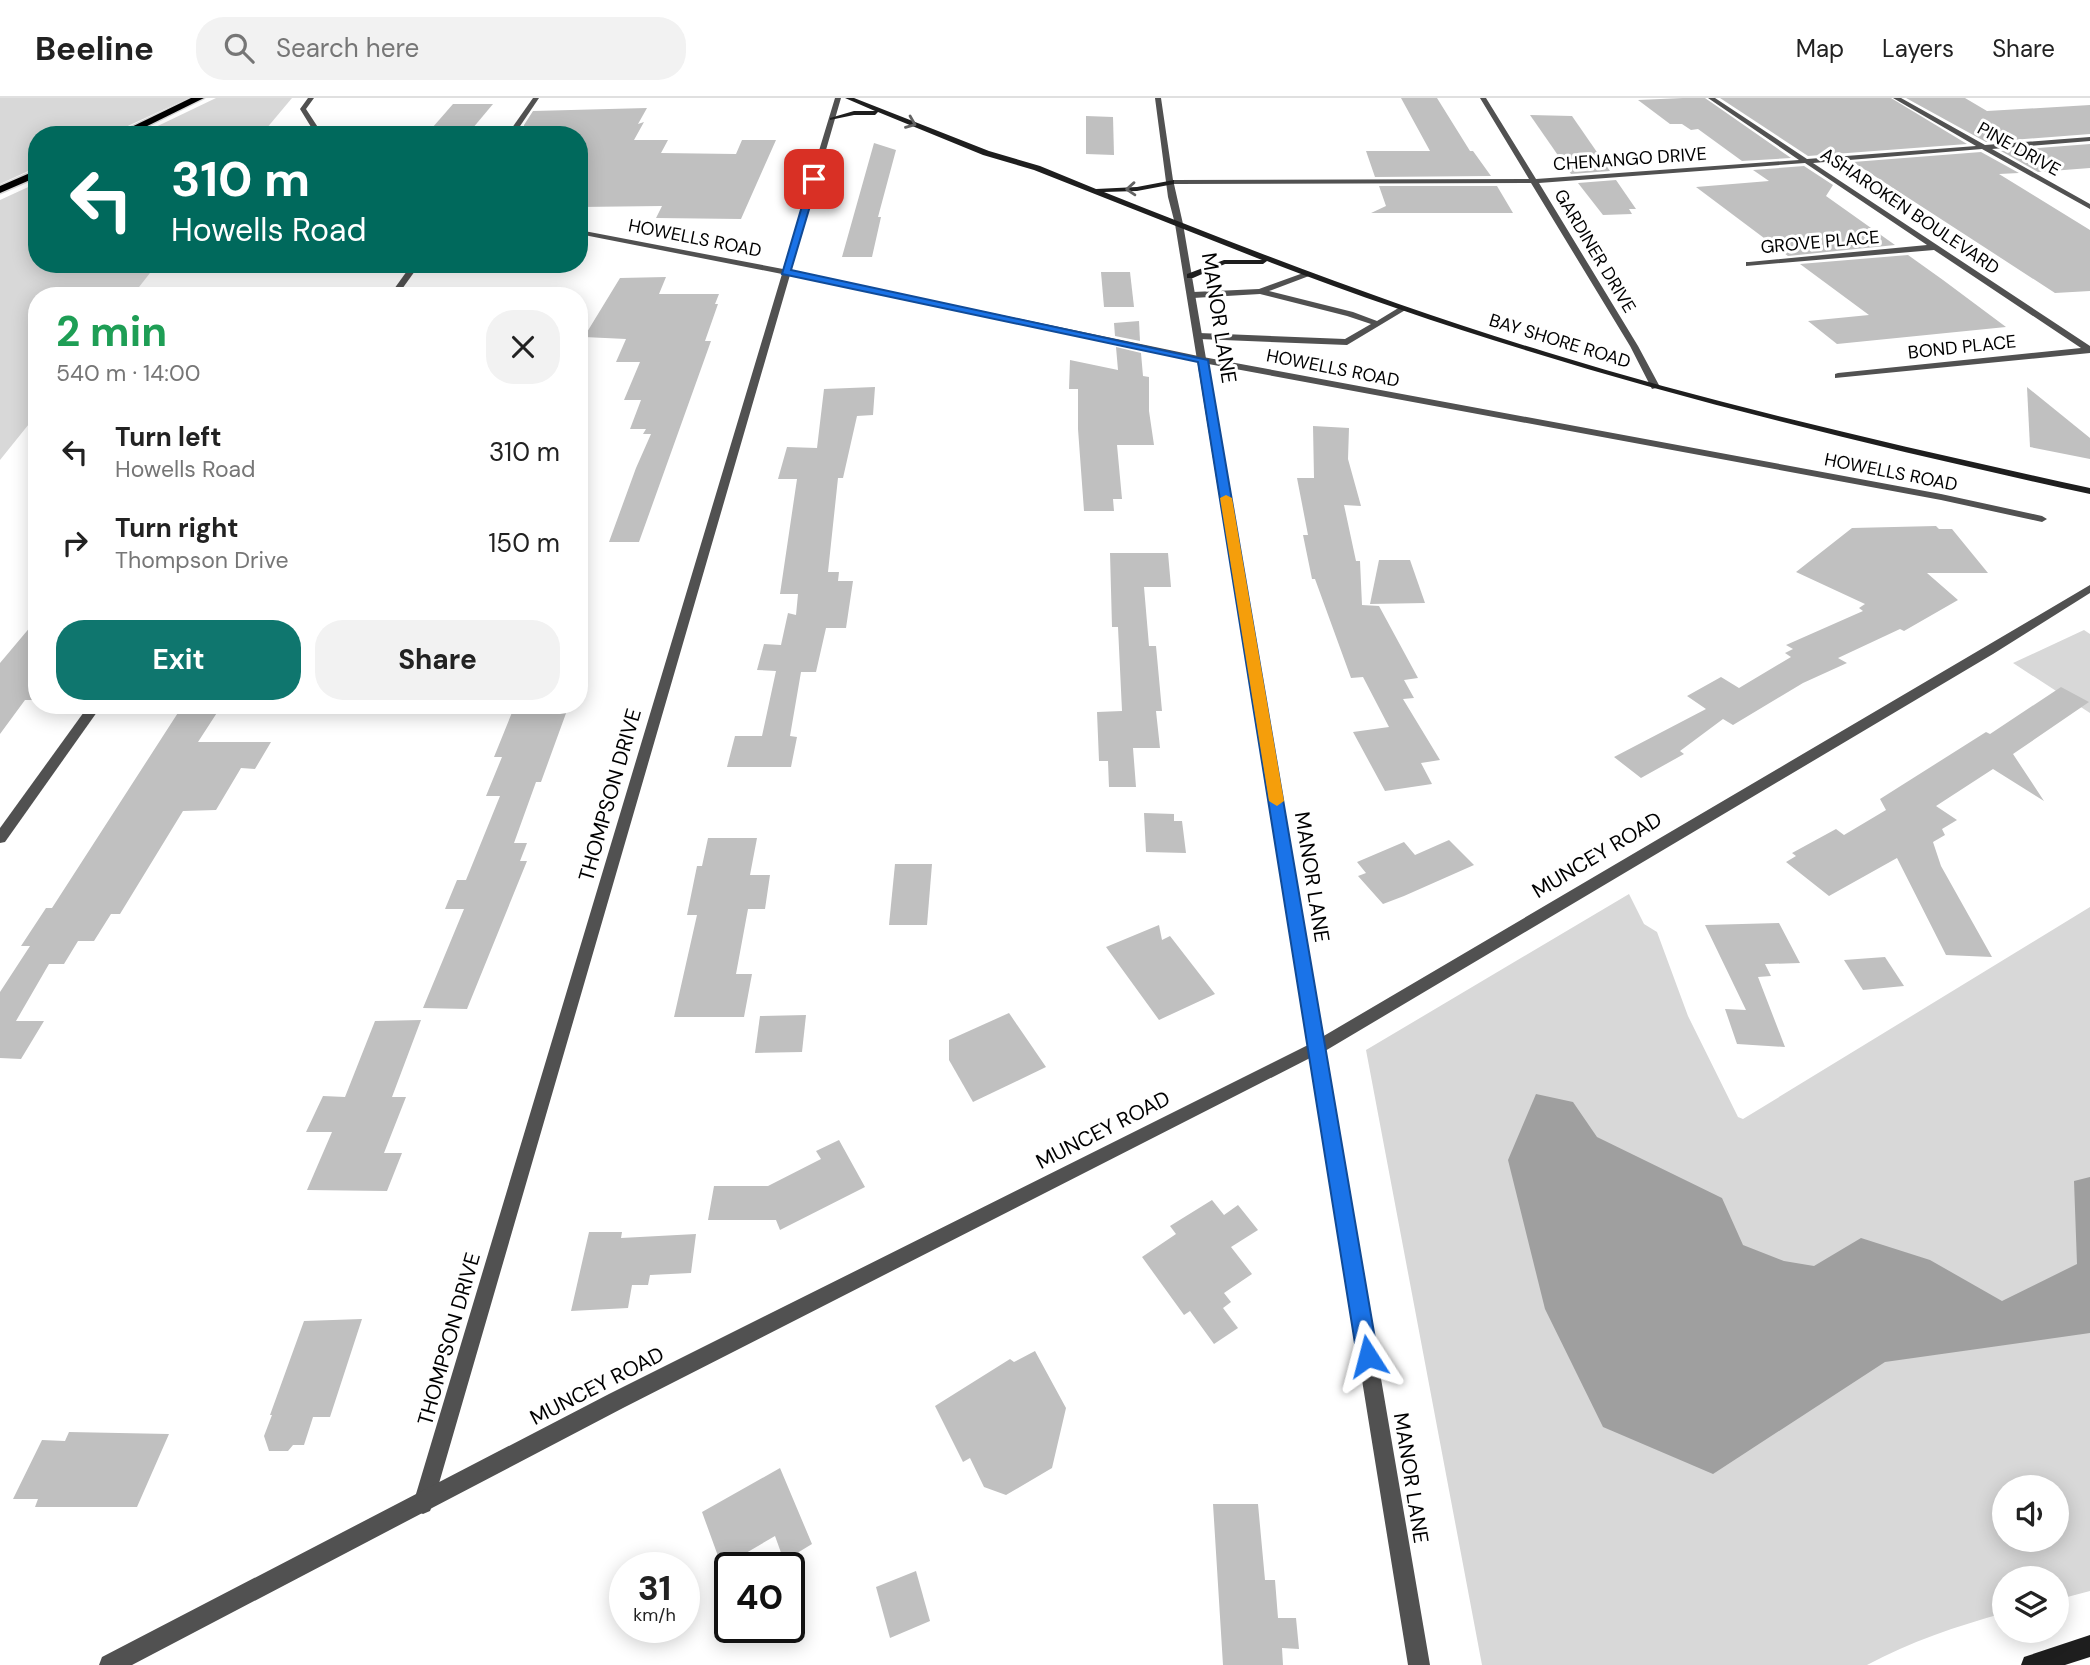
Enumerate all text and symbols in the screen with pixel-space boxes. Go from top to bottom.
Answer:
search box [196,17,686,80]
text: Beeline [35,27,154,70]
icon: search [220,29,258,67]
text: Search here [276,31,419,65]
text: Map [1796,33,1844,64]
text: Layers [1882,33,1954,64]
text: Share [1992,33,2055,64]
one-way arrow [905,115,917,129]
street label: PINE DRIVE [1973,116,2065,182]
street label: CHENANGO DRIVE [1552,142,1708,176]
street label: ASHAROKEN BOULEVARD [1816,142,2004,280]
text: 310 m [171,147,310,211]
pin [784,149,844,209]
icon: left [56,154,147,245]
icon: arrive [795,160,833,198]
one-way arrow [1125,181,1136,196]
street label: GARDINER DRIVE [1549,185,1641,317]
text: Howells Road [171,209,367,251]
street label: HOWELLS ROAD [626,213,764,263]
street label: GROVE PLACE [1760,225,1880,259]
street label: MANOR LANE [1195,251,1243,385]
text: 2 min [56,304,167,359]
street label: BAY SHORE ROAD [1486,308,1634,374]
button: close [486,310,560,384]
street label: BOND PLACE [1907,329,2017,365]
street label: HOWELLS ROAD [1264,343,1402,393]
text: 540 m · 14:00 [56,358,200,388]
text: Turn left [115,420,222,454]
icon: left [56,433,94,471]
text: 310 m [489,435,560,469]
street label: HOWELLS ROAD [1822,447,1960,497]
text: Howells Road [115,454,256,484]
text: Turn right [115,511,239,545]
icon: right [56,524,94,562]
text: 150 m [488,526,560,560]
text: Thompson Drive [115,545,289,575]
button: Exit [56,620,301,700]
button: Share [315,620,560,700]
street label: THOMPSON DRIVE [572,705,648,885]
street label: MUNCEY ROAD [1527,805,1667,905]
street label: MANOR LANE [1288,810,1336,944]
street label: MUNCEY ROAD [1031,1084,1175,1176]
street label: THOMPSON DRIVE [411,1249,487,1429]
position arrow [1331,1319,1405,1393]
street label: MUNCEY ROAD [525,1340,669,1432]
street label: MANOR LANE [1387,1411,1435,1545]
map controls [1992,1475,2069,1643]
button: sound [1992,1475,2069,1552]
speed limit sign: 40 [714,1552,805,1643]
text: 31 [638,1565,671,1611]
button: layers [1992,1566,2069,1643]
text: km/h [633,1603,676,1627]

